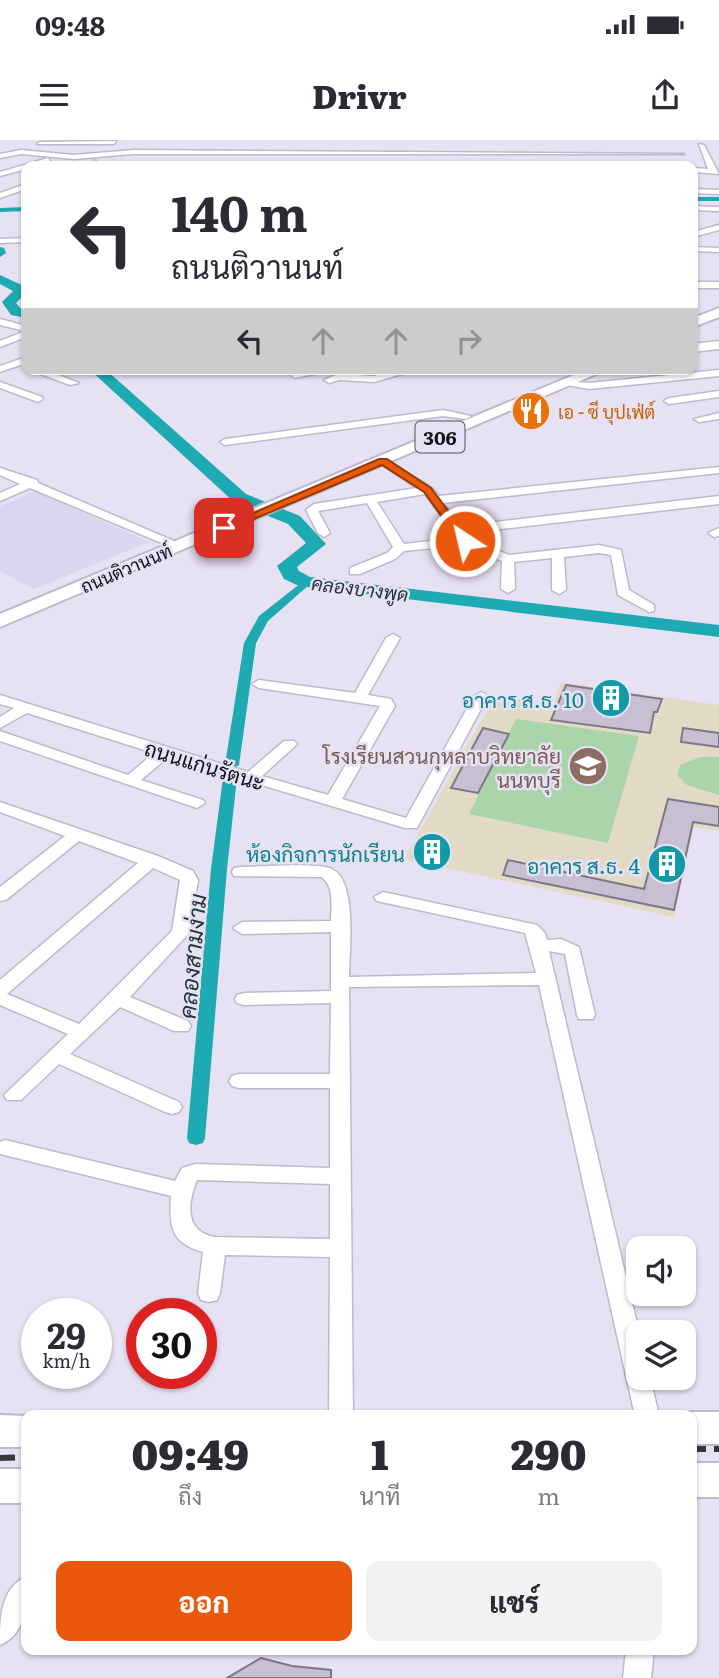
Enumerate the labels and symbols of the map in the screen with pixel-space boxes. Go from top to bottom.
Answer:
restaurant icon: เอ - ซี บุปเฟ่ต์ [510,390,552,432]
place label: เอ - ซี บุปเฟ่ต์ [558,398,655,425]
road number: 306 [416,422,464,452]
pin [194,498,254,558]
position arrow [428,504,502,578]
street label: ถนนติวานนท์ [76,537,176,599]
water label: คลองบางพูด [310,568,410,609]
building icon: อาคาร ส.ธ. 10 [590,677,632,719]
place label: อาคาร ส.ธ. 10 [462,683,584,714]
street label: ถนนแก่นรัตนะ [141,731,269,797]
place label: โรงเรียนสวนกุหลาบวิทยาลัย นนทบุรี [322,739,561,795]
school or university icon: โรงเรียนสวนกุหลาบวิทยาลัย นนทบุรี [567,745,609,787]
building icon: ห้องกิจการนักเรียน [411,831,453,873]
place label: ห้องกิจการนักเรียน [246,837,405,868]
building icon: อาคาร ส.ธ. 4 [646,843,688,885]
place label: อาคาร ส.ธ. 4 [527,849,640,880]
water label: คลองสามง่าม [169,892,213,1020]
speed limit sign: 30 [126,1298,217,1389]

